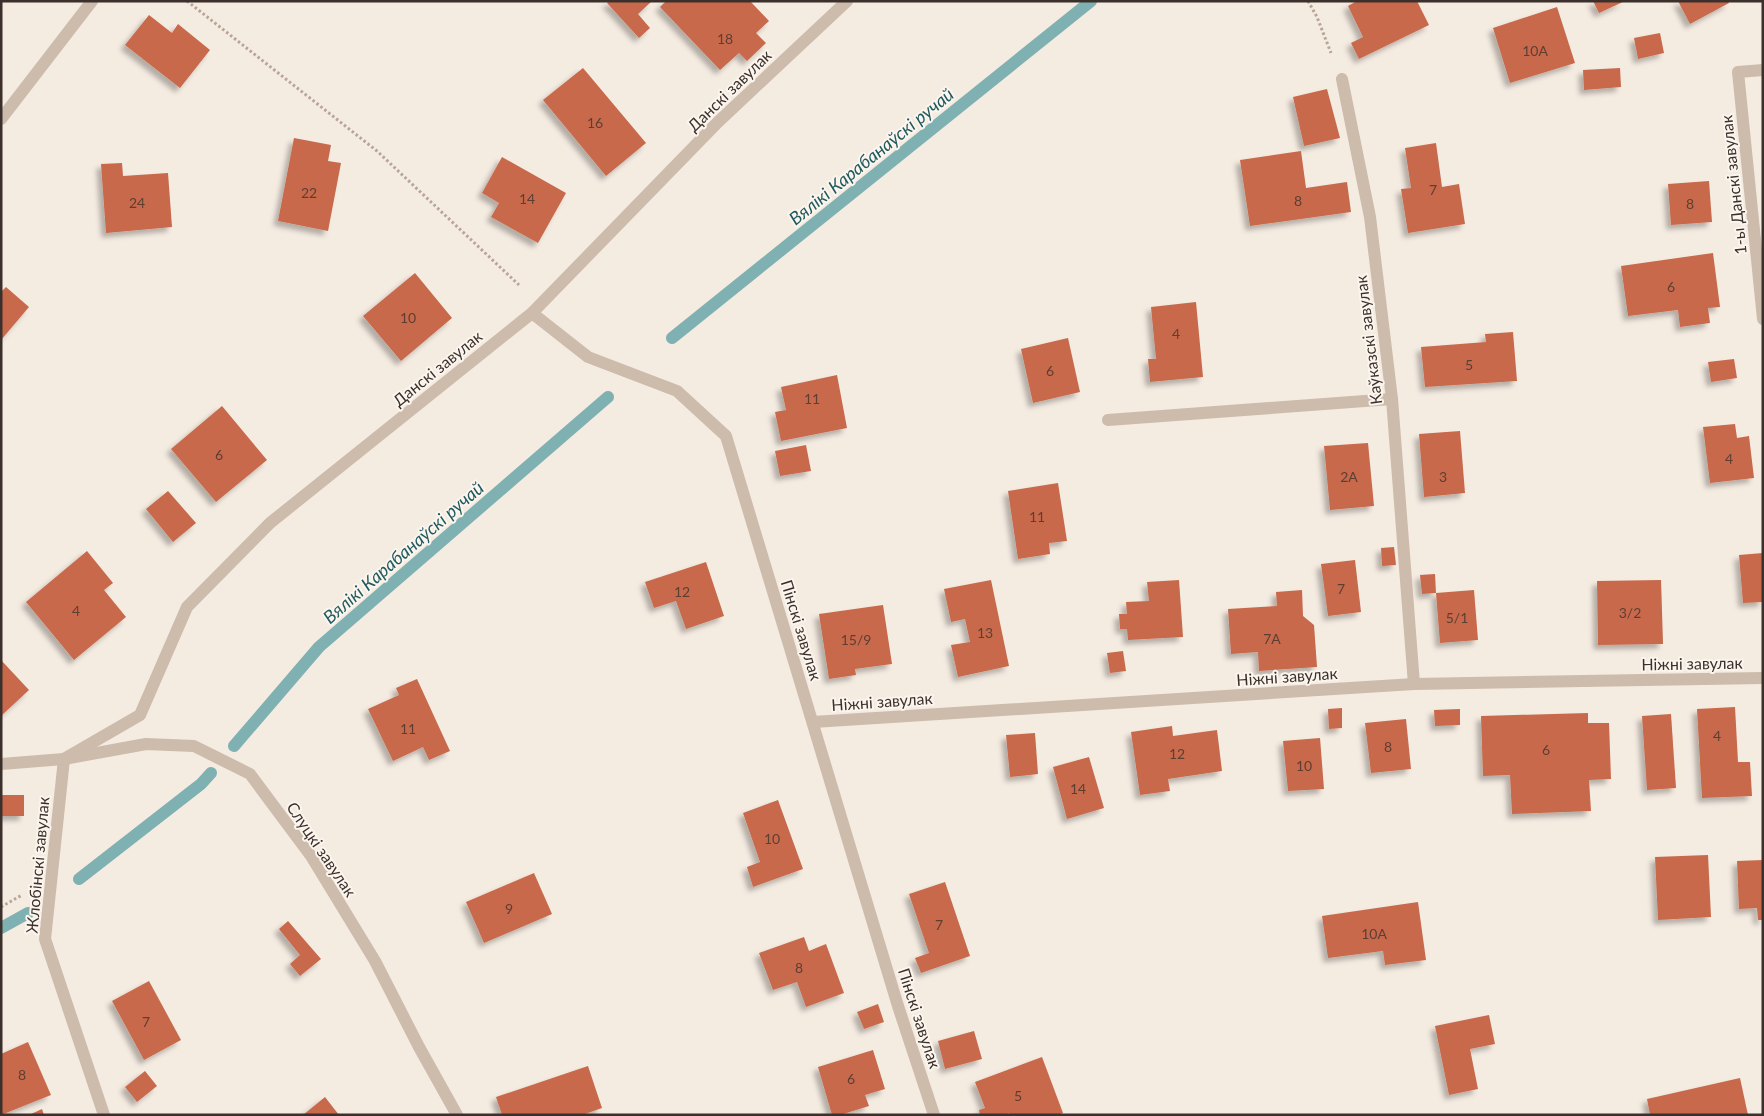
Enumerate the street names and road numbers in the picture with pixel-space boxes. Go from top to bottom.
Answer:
street label: Данскі завулак [683,45,775,135]
street label: 1-ы Данскі завулак [1716,114,1750,256]
street label: Каўказскі завулак [1351,274,1385,406]
street label: Данскі завулак [389,326,486,410]
street label: Пінскі завулак [778,577,827,683]
street label: Ніжні завулак [1641,653,1744,673]
street label: Ніжні завулак [1236,663,1339,689]
street label: Ніжні завулак [831,688,934,714]
street label: Жлобінскі завулак [22,795,53,934]
street label: Слуцкі завулак [283,798,361,901]
street label: Пінскі завулак [895,965,945,1071]

